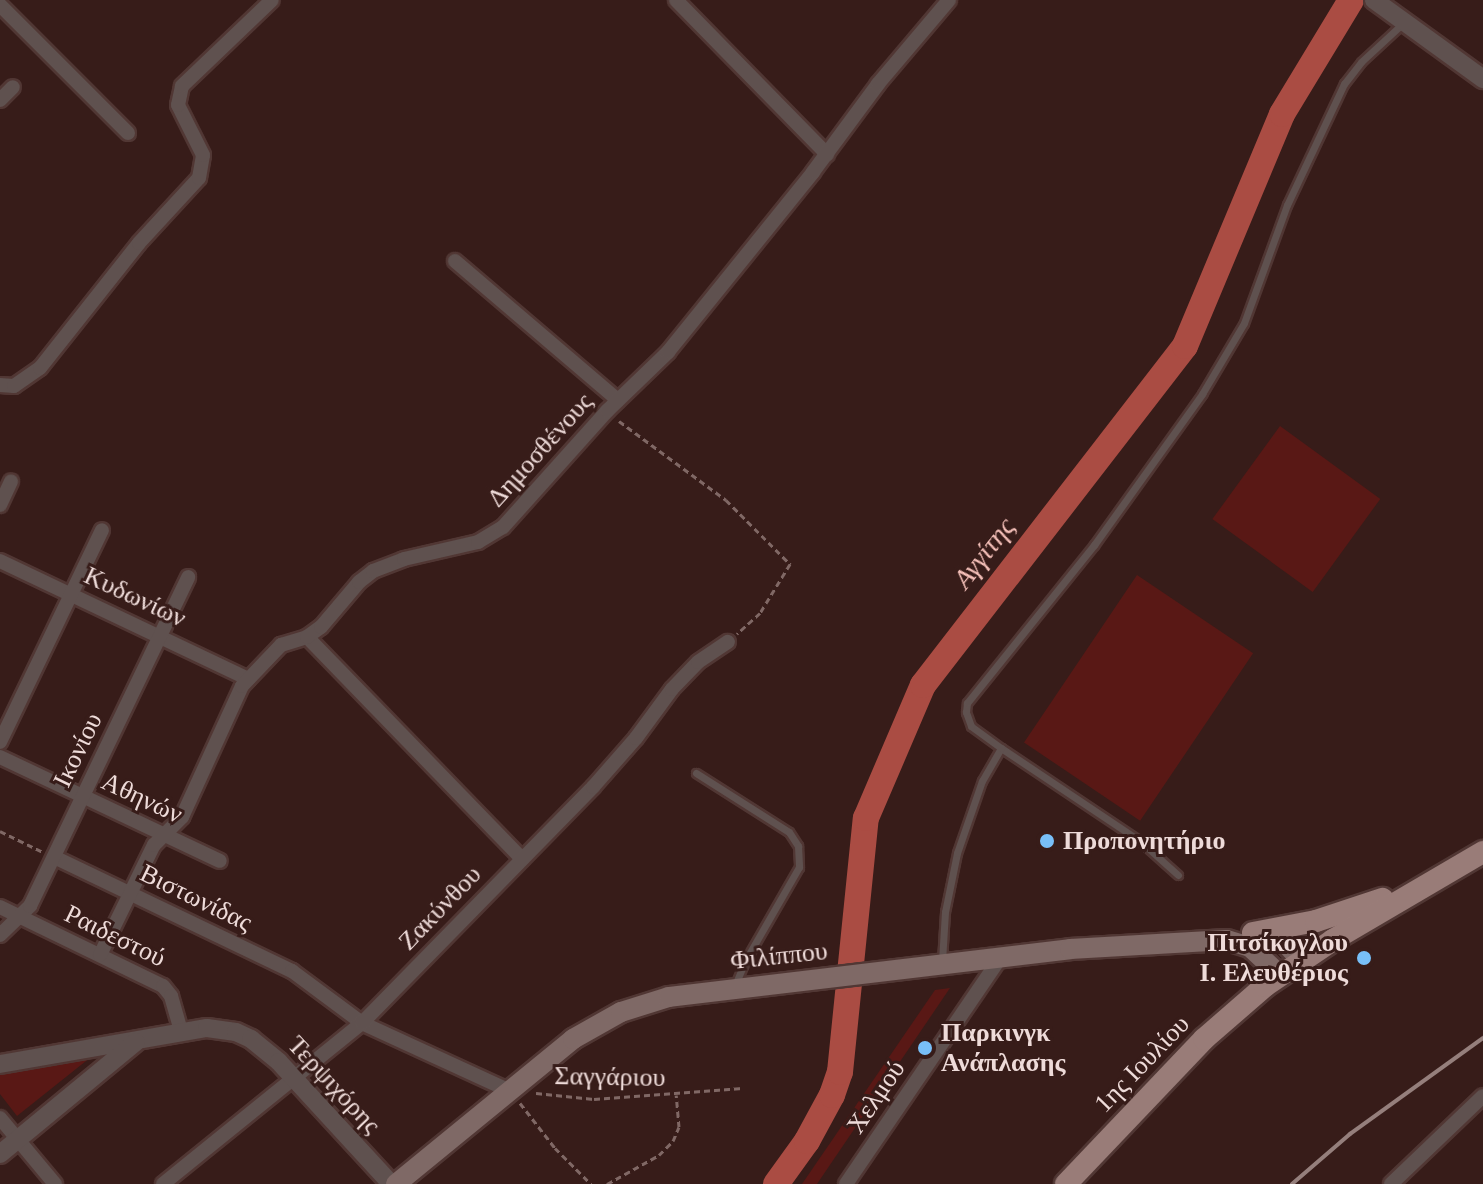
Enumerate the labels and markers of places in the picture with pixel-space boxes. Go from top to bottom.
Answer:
place label: Προπονητήριο [1063,825,1225,857]
marker: Προπονητήριο [1038,832,1056,850]
place label: Πιτσίκογλου Ι. Ελευθέριος [1200,927,1348,988]
marker: Πιτσίκογλου Ι. Ελευθέριος [1355,949,1373,967]
place label: Παρκινγκ Ανάπλασης [941,1017,1065,1078]
marker: Παρκινγκ Ανάπλασης [916,1039,934,1057]

